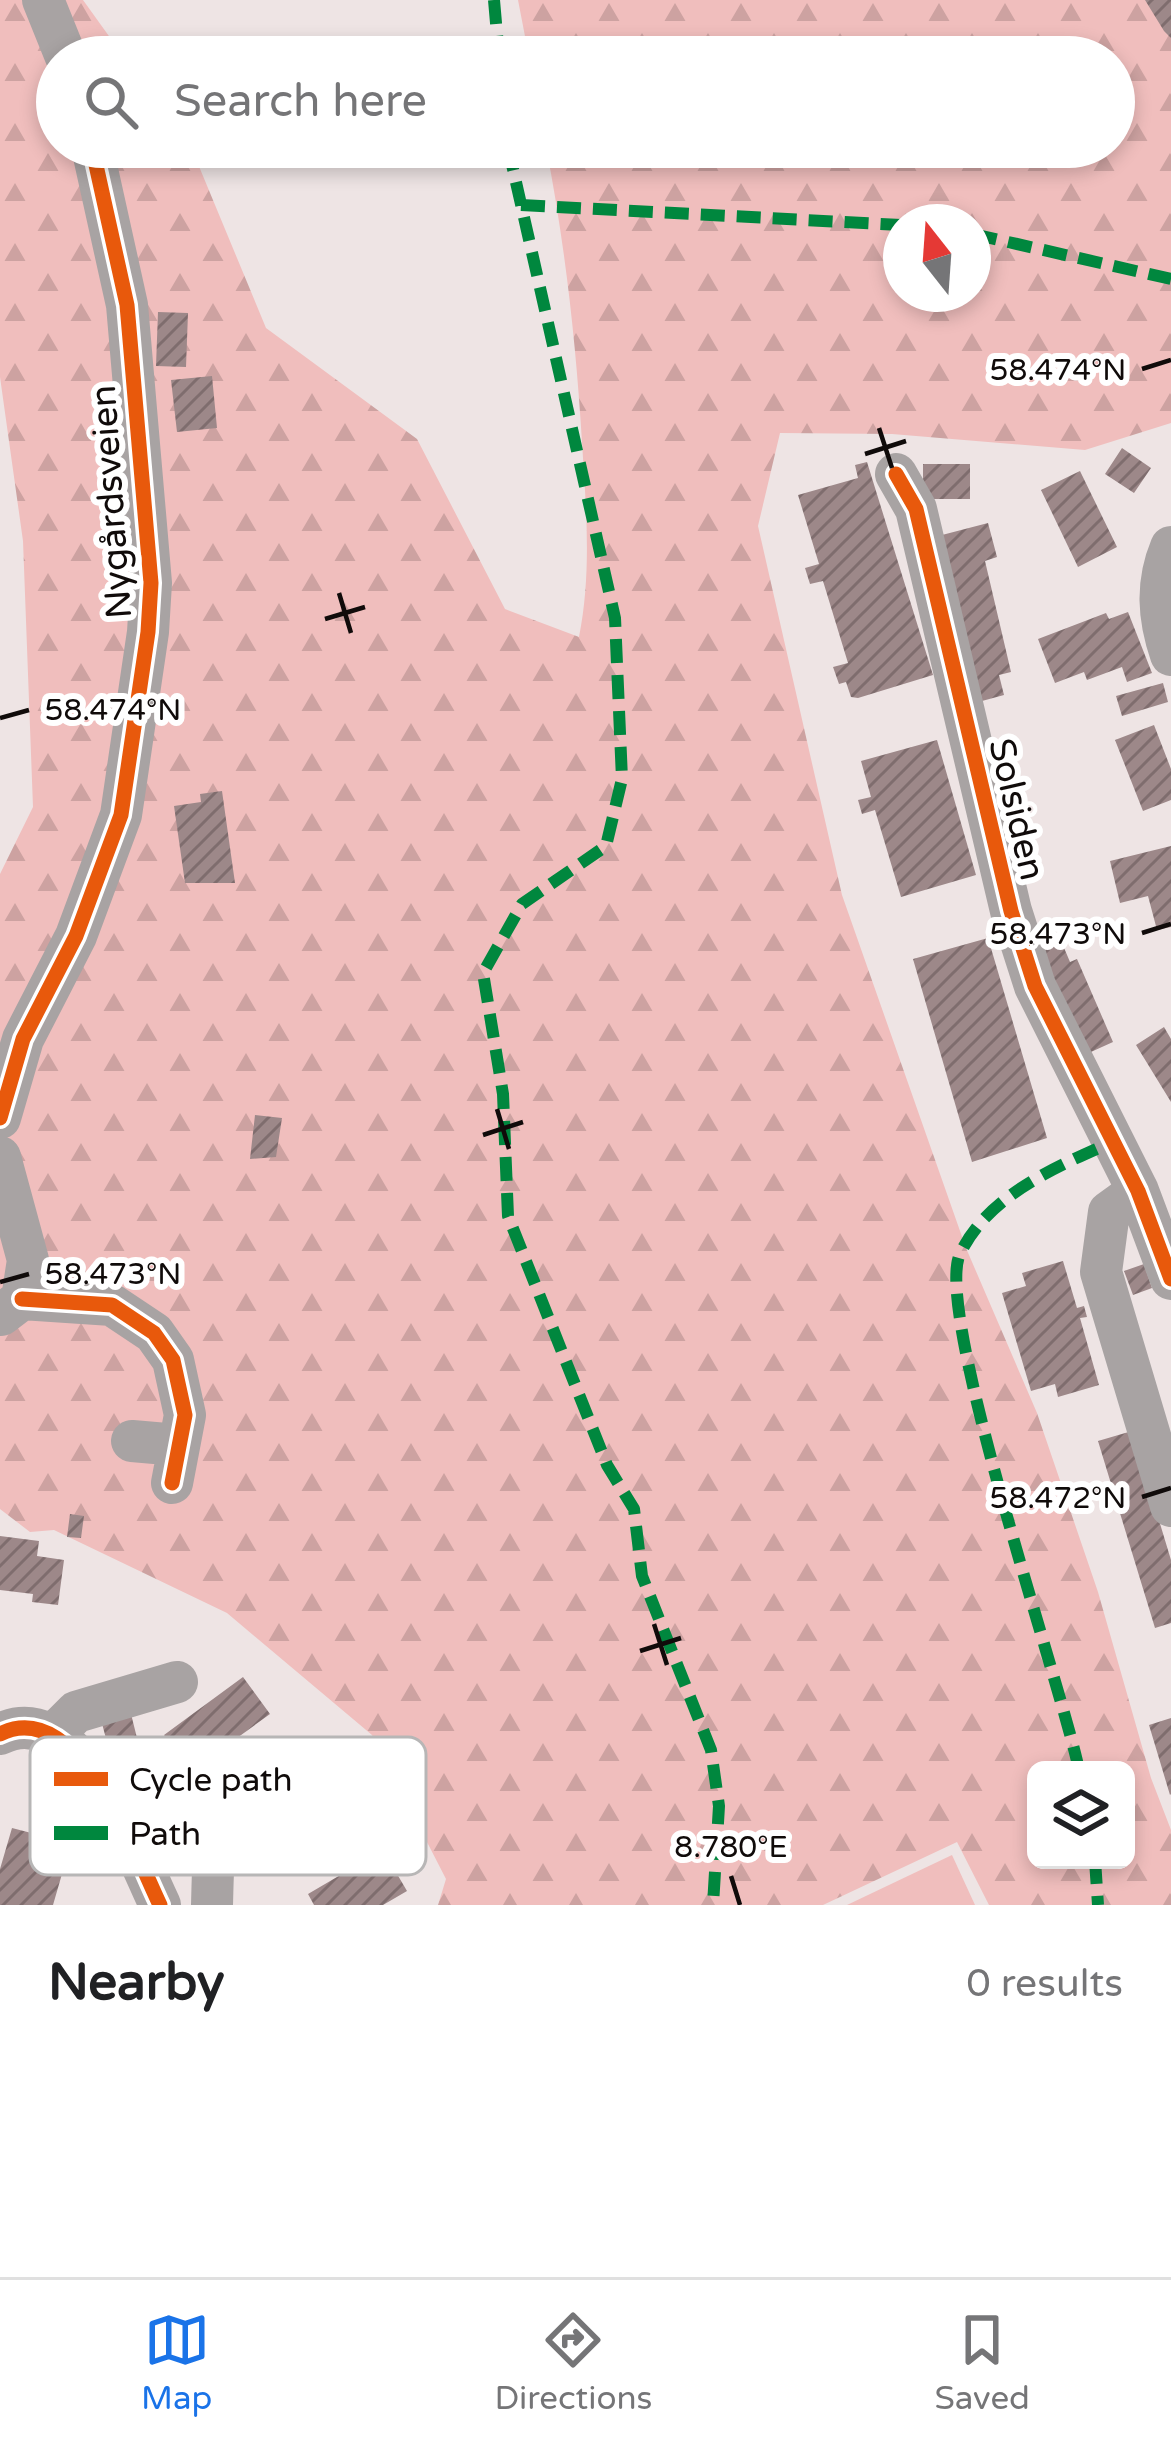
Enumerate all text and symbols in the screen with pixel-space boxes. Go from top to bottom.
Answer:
search box [36,36,1135,168]
icon: search [78,69,144,135]
text: Search here [174,75,427,129]
north arrow [883,204,991,312]
text: 58.474°N [990,352,1126,389]
street label: Nygårdsveien [82,384,141,620]
text: 58.474°N [45,692,181,729]
street label: Solsiden [979,734,1054,884]
text: 58.473°N [990,916,1126,953]
text: 58.473°N [45,1256,181,1293]
text: 58.472°N [990,1480,1126,1517]
legend [30,1737,426,1875]
text: Cycle path [129,1761,293,1800]
map controls [1027,1761,1135,1869]
button: layers [1027,1761,1135,1869]
text: Path [129,1815,201,1854]
text: 8.780°E [674,1829,788,1866]
text: Nearby [48,1952,225,2014]
text: 0 results [966,1960,1123,2007]
tab: Map [141,2307,212,2418]
tab: Directions [494,2307,652,2418]
tab: Saved [935,2307,1030,2418]

